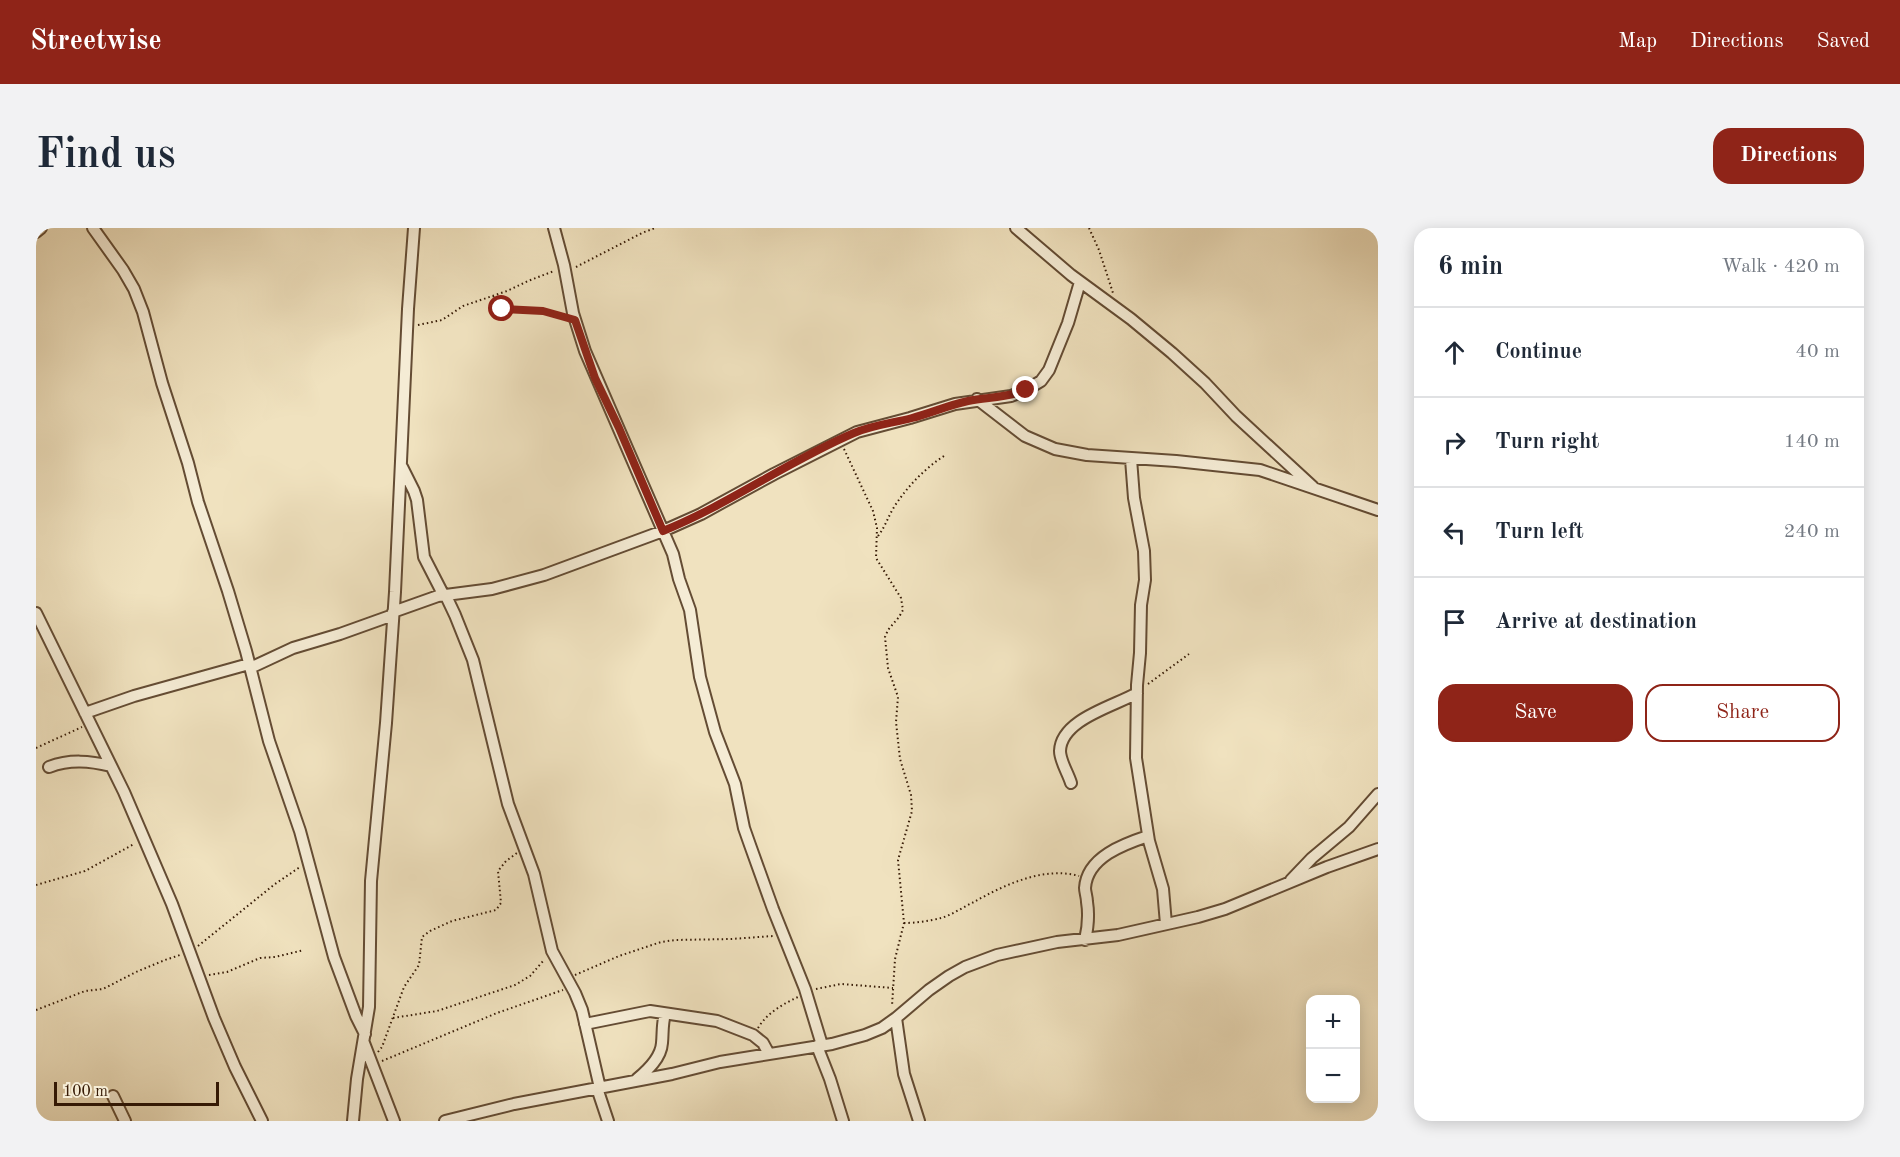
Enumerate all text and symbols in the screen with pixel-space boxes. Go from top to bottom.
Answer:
text: Streetwise [30,28,162,56]
text: Map [1618,31,1657,52]
text: Directions [1690,31,1784,52]
text: Saved [1817,31,1870,52]
button: Directions [1713,128,1864,184]
text: Find us [36,135,175,177]
text: 6 min [1438,254,1503,280]
text: Walk · 420 m [1721,257,1840,277]
route start [488,295,514,321]
icon: ahead [1438,336,1471,369]
text: Continue [1495,341,1582,363]
text: 40 m [1795,342,1840,362]
route end [1012,376,1038,402]
icon: right [1438,426,1471,459]
text: Turn right [1495,431,1599,453]
text: 140 m [1784,432,1840,452]
icon: left [1438,516,1471,549]
text: Turn left [1495,521,1584,543]
text: 240 m [1784,522,1840,542]
icon: arrive [1438,606,1471,639]
text: Arrive at destination [1495,611,1697,633]
button: Save [1438,684,1633,742]
button: Share [1645,684,1840,742]
map controls [1306,995,1360,1103]
button: + [1306,995,1360,1049]
button: − [1306,1049,1360,1103]
scale bar [54,1079,219,1106]
text: 100 m [63,1084,108,1100]

